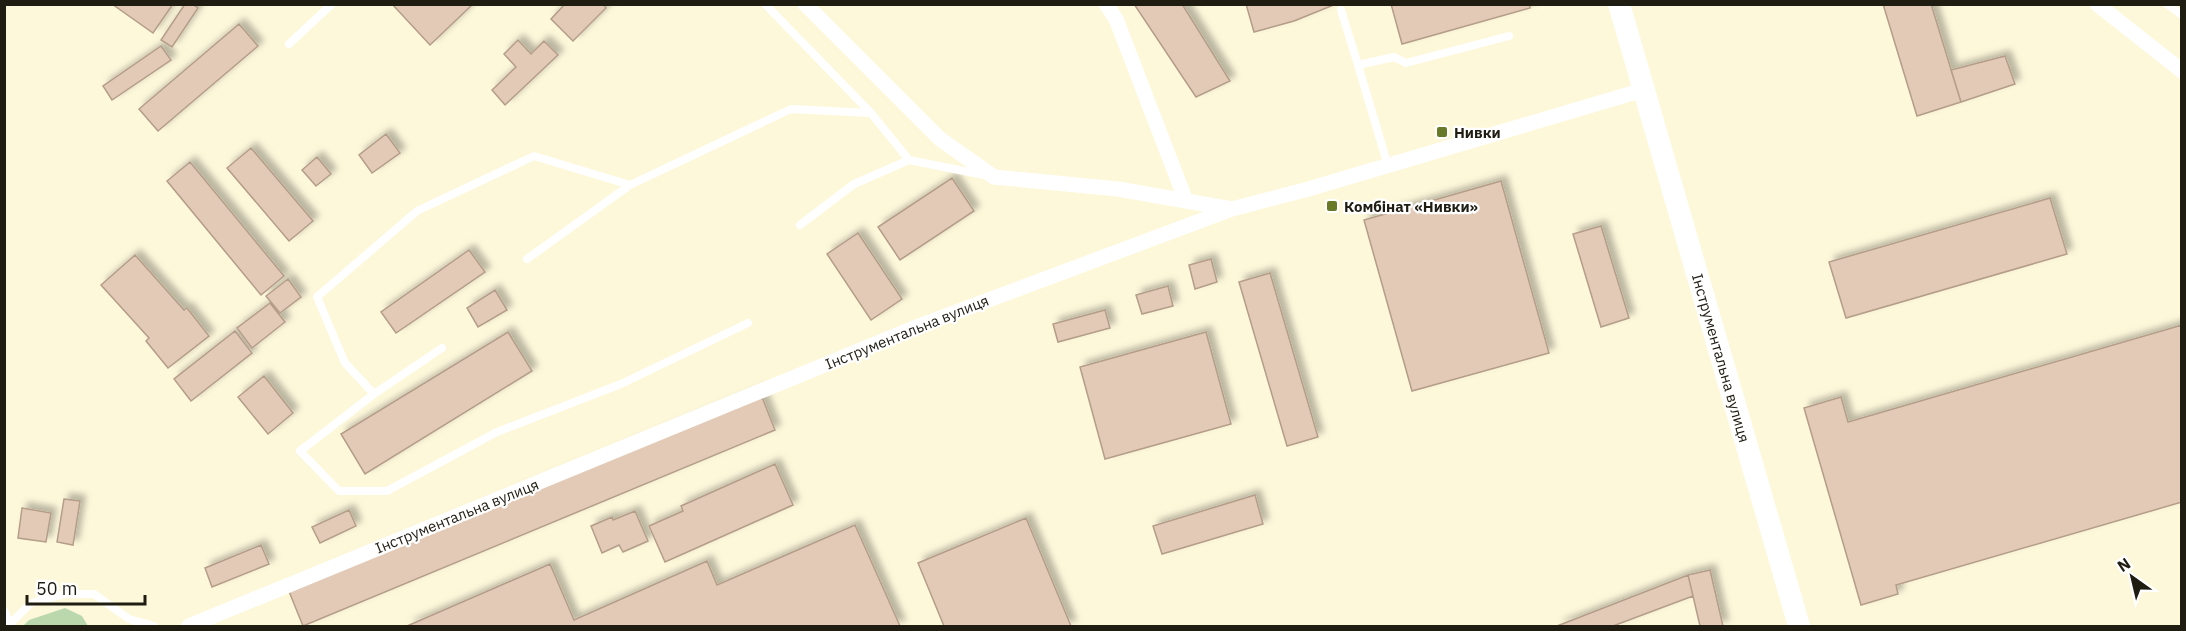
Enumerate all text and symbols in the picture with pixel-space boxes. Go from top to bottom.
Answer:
place label: Нивки [1454,123,1501,142]
marker: Нивки [1435,125,1449,139]
place label: Комбінат «Нивки» [1344,197,1478,216]
marker: Комбінат «Нивки» [1325,199,1339,213]
street label: Інструментальна вулиця [1688,271,1754,445]
street label: Інструментальна вулиця [822,290,992,374]
street label: Інструментальна вулиця [372,474,542,558]
north arrow [2102,547,2162,607]
text: N [2113,553,2134,576]
scale bar [27,568,146,606]
text: 50 m [36,577,78,600]

